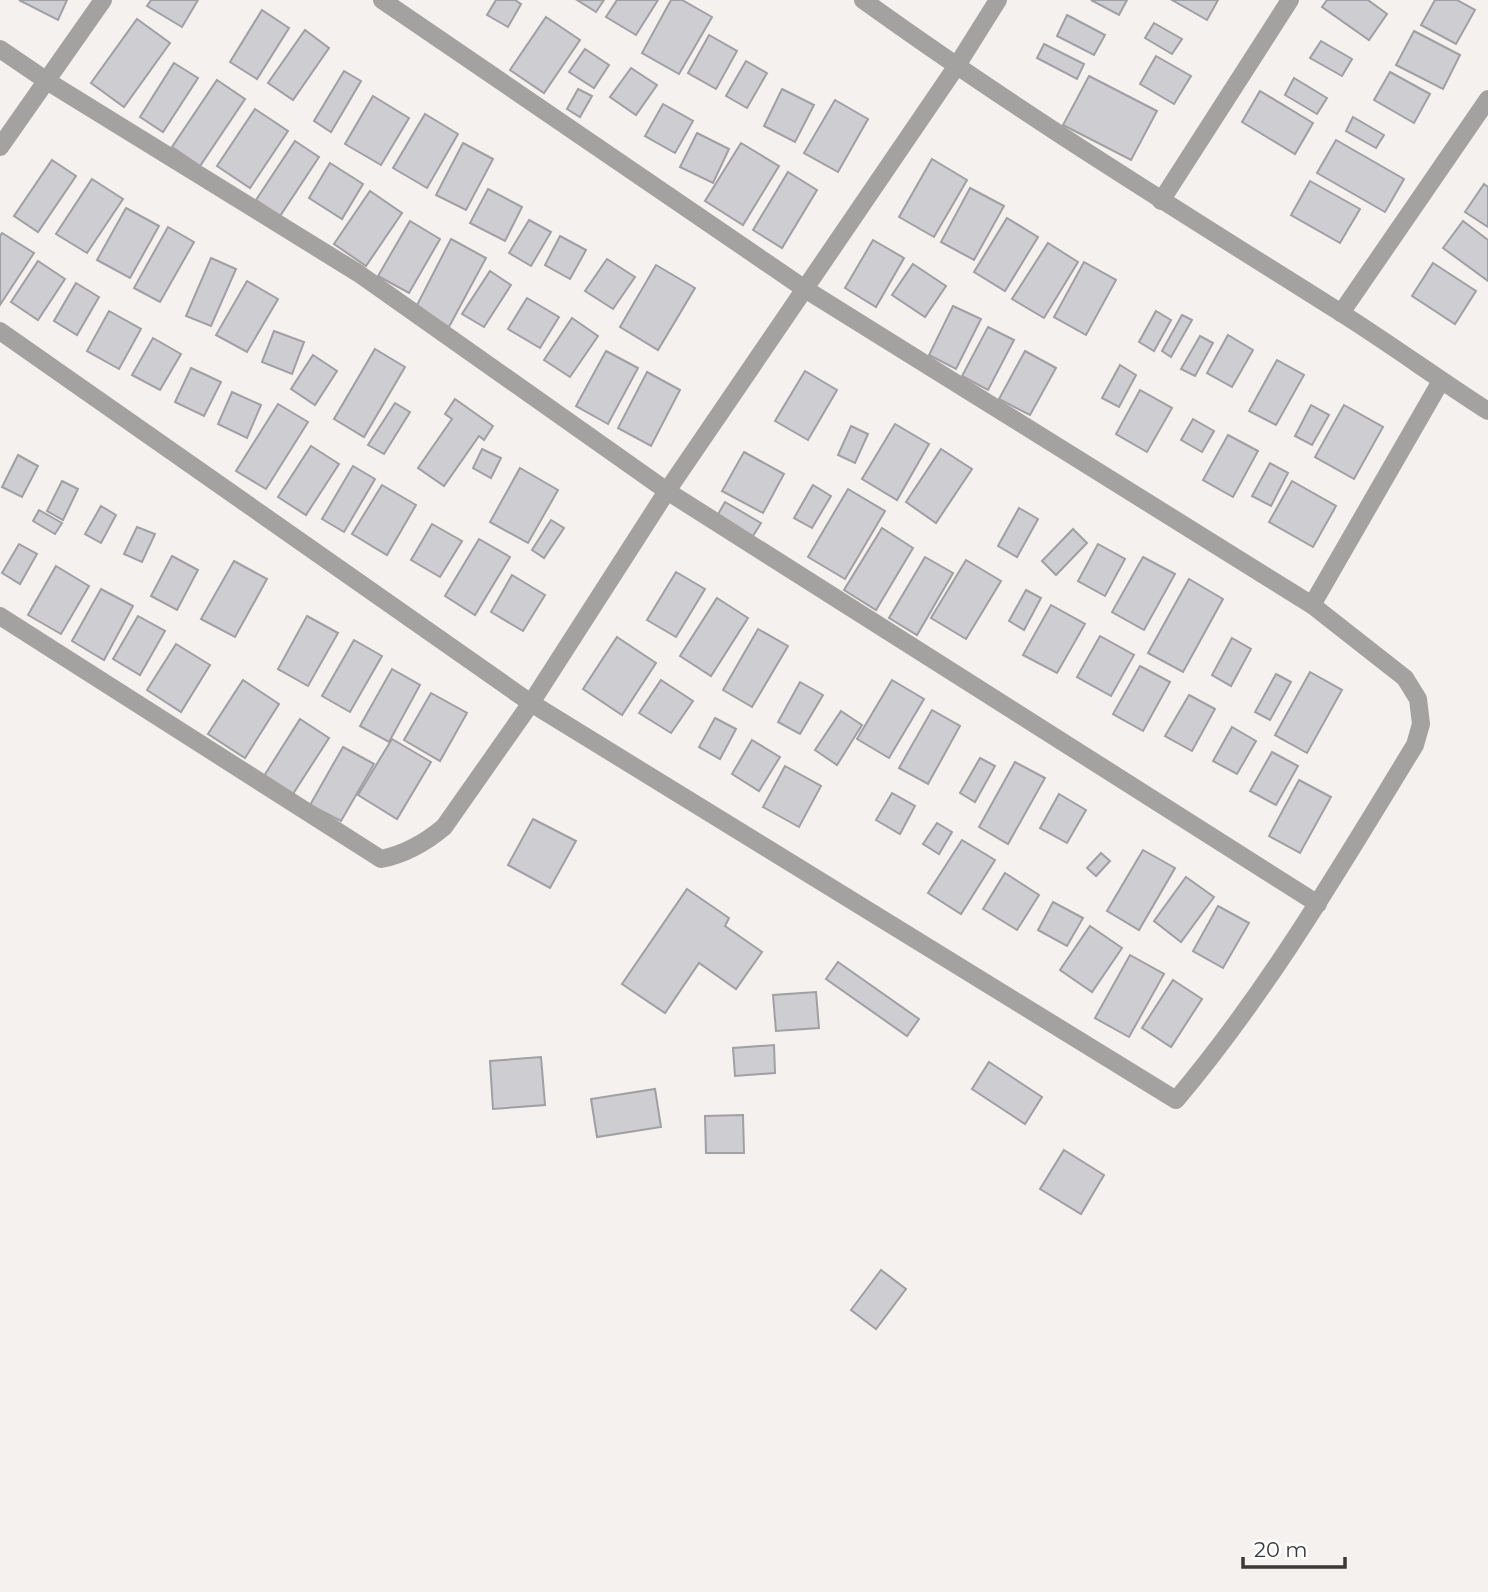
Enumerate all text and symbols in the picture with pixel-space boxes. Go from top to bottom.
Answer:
scale bar [1243,1526,1344,1570]
text: 20 m [1254,1537,1308,1562]

